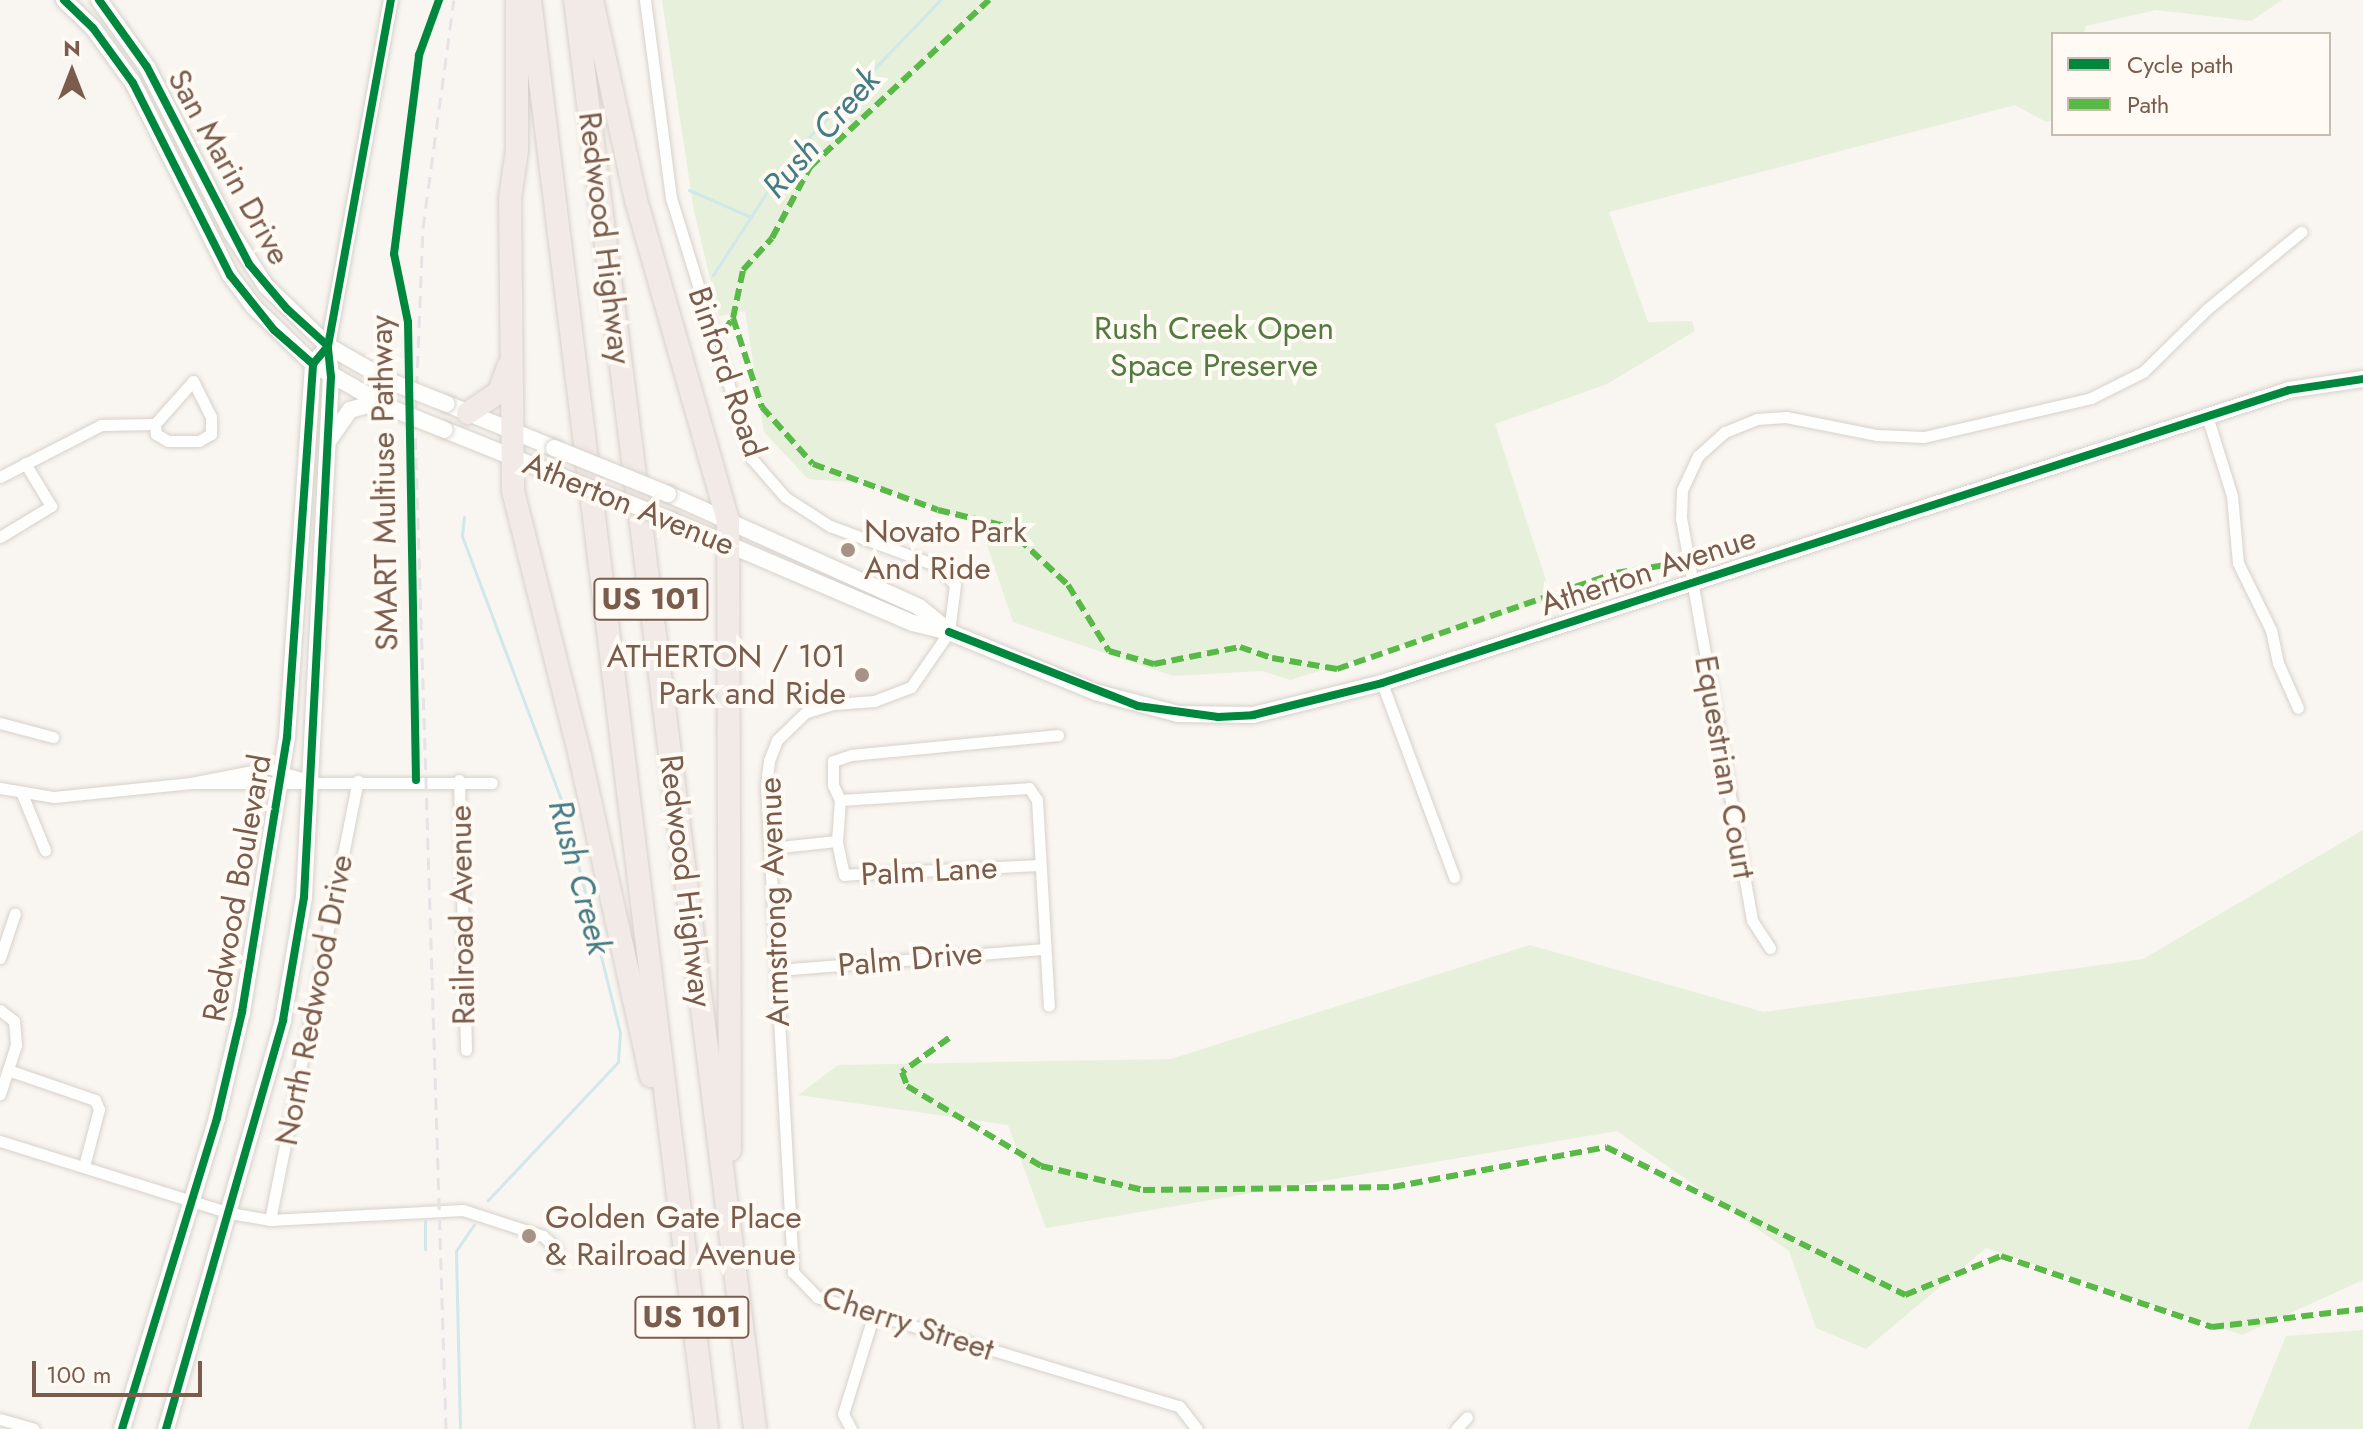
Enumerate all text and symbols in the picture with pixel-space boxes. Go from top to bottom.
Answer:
north arrow [32,32,112,112]
text: N [63,32,81,64]
legend [2051,32,2331,136]
text: Cycle path [2127,47,2234,82]
water label: Rush Creek [754,60,888,206]
street label: San Marin Drive [159,63,299,271]
text: Path [2127,87,2169,122]
street label: Redwood Highway [570,110,640,366]
street label: Binford Road [680,282,774,462]
park label: Rush Creek Open Space Preserve [1094,310,1334,385]
street label: SMART Multiuse Pathway [362,315,406,651]
street label: Atherton Avenue [518,444,740,564]
place label: Novato Park And Ride [864,513,1027,588]
street label: Atherton Avenue [1535,518,1761,624]
marker: Novato Park And Ride [839,541,857,559]
road number: US 101 [593,573,709,625]
place label: ATHERTON / 101 Park and Ride [607,638,846,713]
street label: Equestrian Court [1687,653,1763,881]
marker: ATHERTON / 101 Park and Ride [853,666,871,684]
street label: Redwood Boulevard [195,751,279,1025]
street label: Redwood Highway [651,753,721,1009]
street label: Armstrong Avenue [750,776,798,1028]
water label: Rush Creek [540,795,620,959]
street label: Railroad Avenue [441,805,483,1025]
street label: Palm Lane [860,848,998,894]
street label: North Redwood Drive [267,851,361,1149]
street label: Palm Drive [836,934,984,984]
place label: Golden Gate Place & Railroad Avenue [545,1199,802,1274]
marker: Golden Gate Place & Railroad Avenue [520,1227,538,1245]
street label: Cherry Street [817,1277,999,1369]
road number: US 101 [634,1291,750,1343]
scale bar [36,1345,206,1395]
text: 100 m [46,1357,112,1392]

